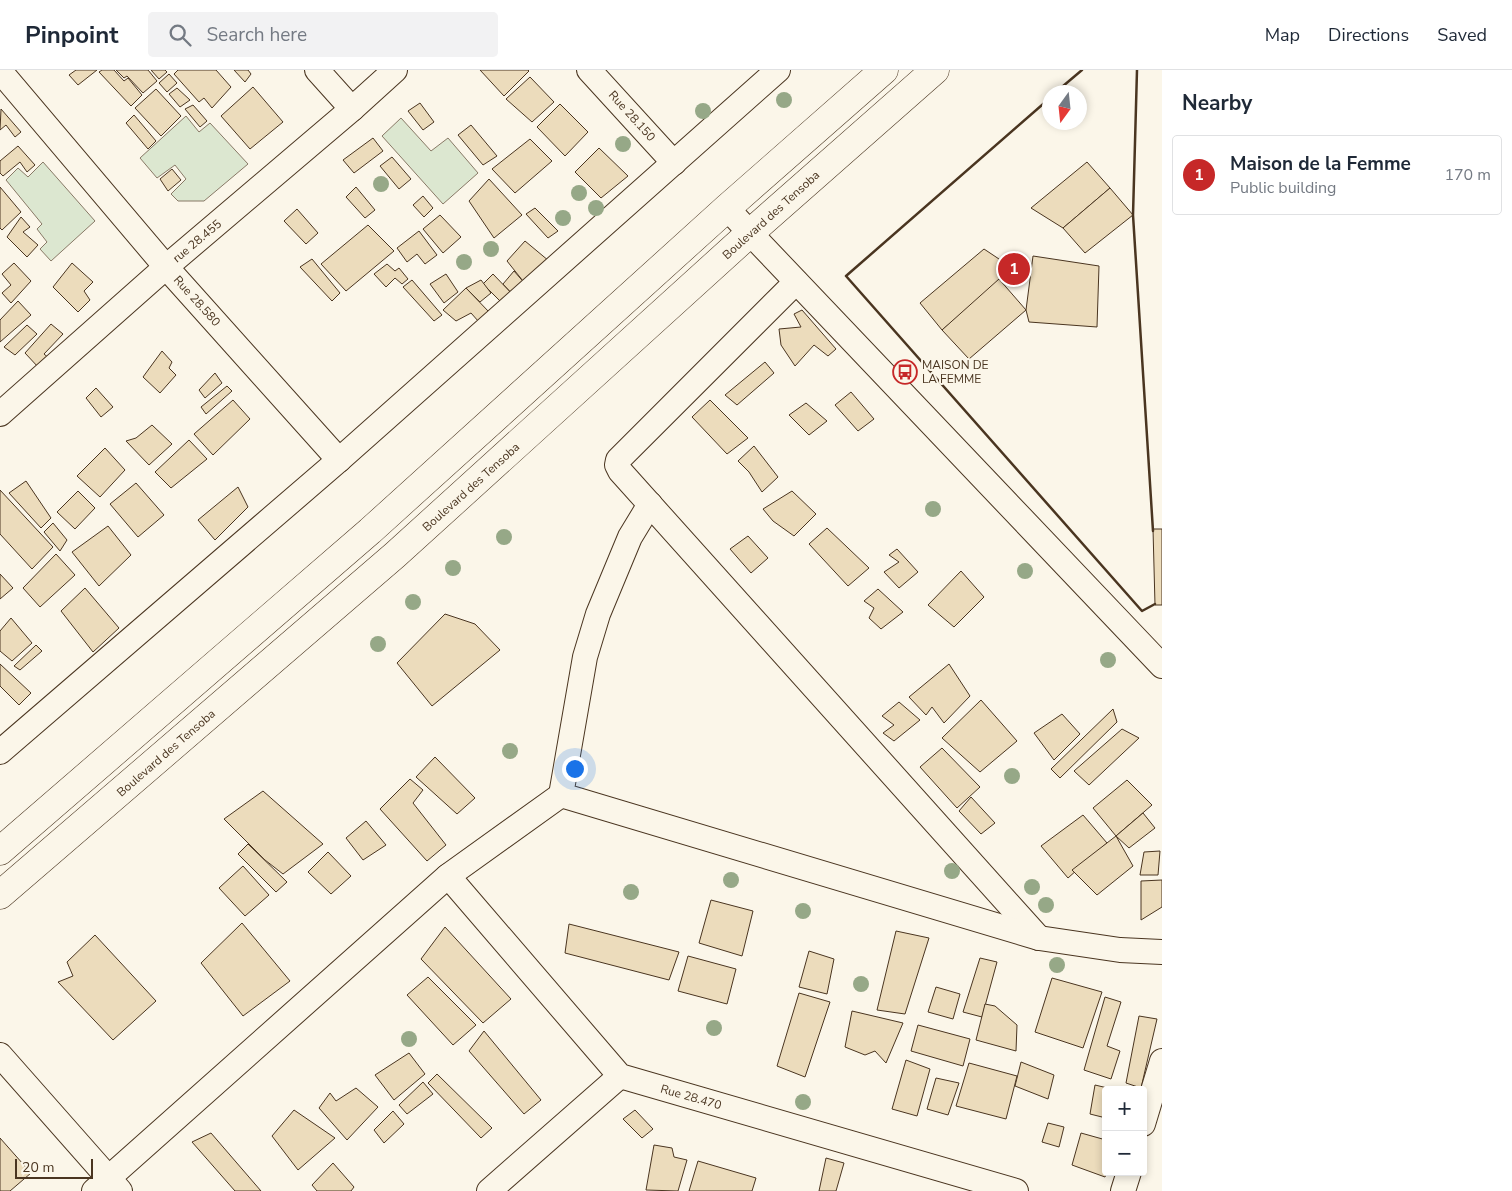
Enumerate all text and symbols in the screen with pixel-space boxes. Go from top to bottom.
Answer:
search box [148,12,498,57]
text: Pinpoint [25,19,118,51]
icon: search [166,21,194,49]
text: Search here [206,22,307,48]
text: Map [1265,23,1300,47]
text: Directions [1328,23,1409,47]
text: Saved [1437,23,1487,47]
north arrow [1042,85,1087,130]
street label: Rue 28.150 [605,87,659,145]
text: Nearby [1182,89,1252,117]
text: Maison de la Femme [1230,151,1411,177]
text: 1 [1194,164,1204,186]
text: 170 m [1444,164,1491,186]
street label: Boulevard des Tensoba [719,167,823,263]
text: Public building [1230,177,1336,199]
street label: rue 28.455 [169,216,225,266]
pin: 1 [998,250,1030,288]
street label: Rue 28.580 [170,272,224,330]
place label: MAISON DE LA FEMME [922,357,989,387]
bus stop icon: MAISON DE LA FEMME [892,359,918,385]
street label: Boulevard des Tensoba [419,439,523,535]
street label: Boulevard des Tensoba [113,706,219,800]
your location [562,756,588,782]
street label: Rue 28.470 [659,1081,723,1113]
map controls [1102,1086,1147,1176]
button: + [1102,1086,1147,1131]
button: − [1102,1131,1147,1176]
scale bar [15,1156,92,1179]
text: 20 m [22,1158,54,1177]

